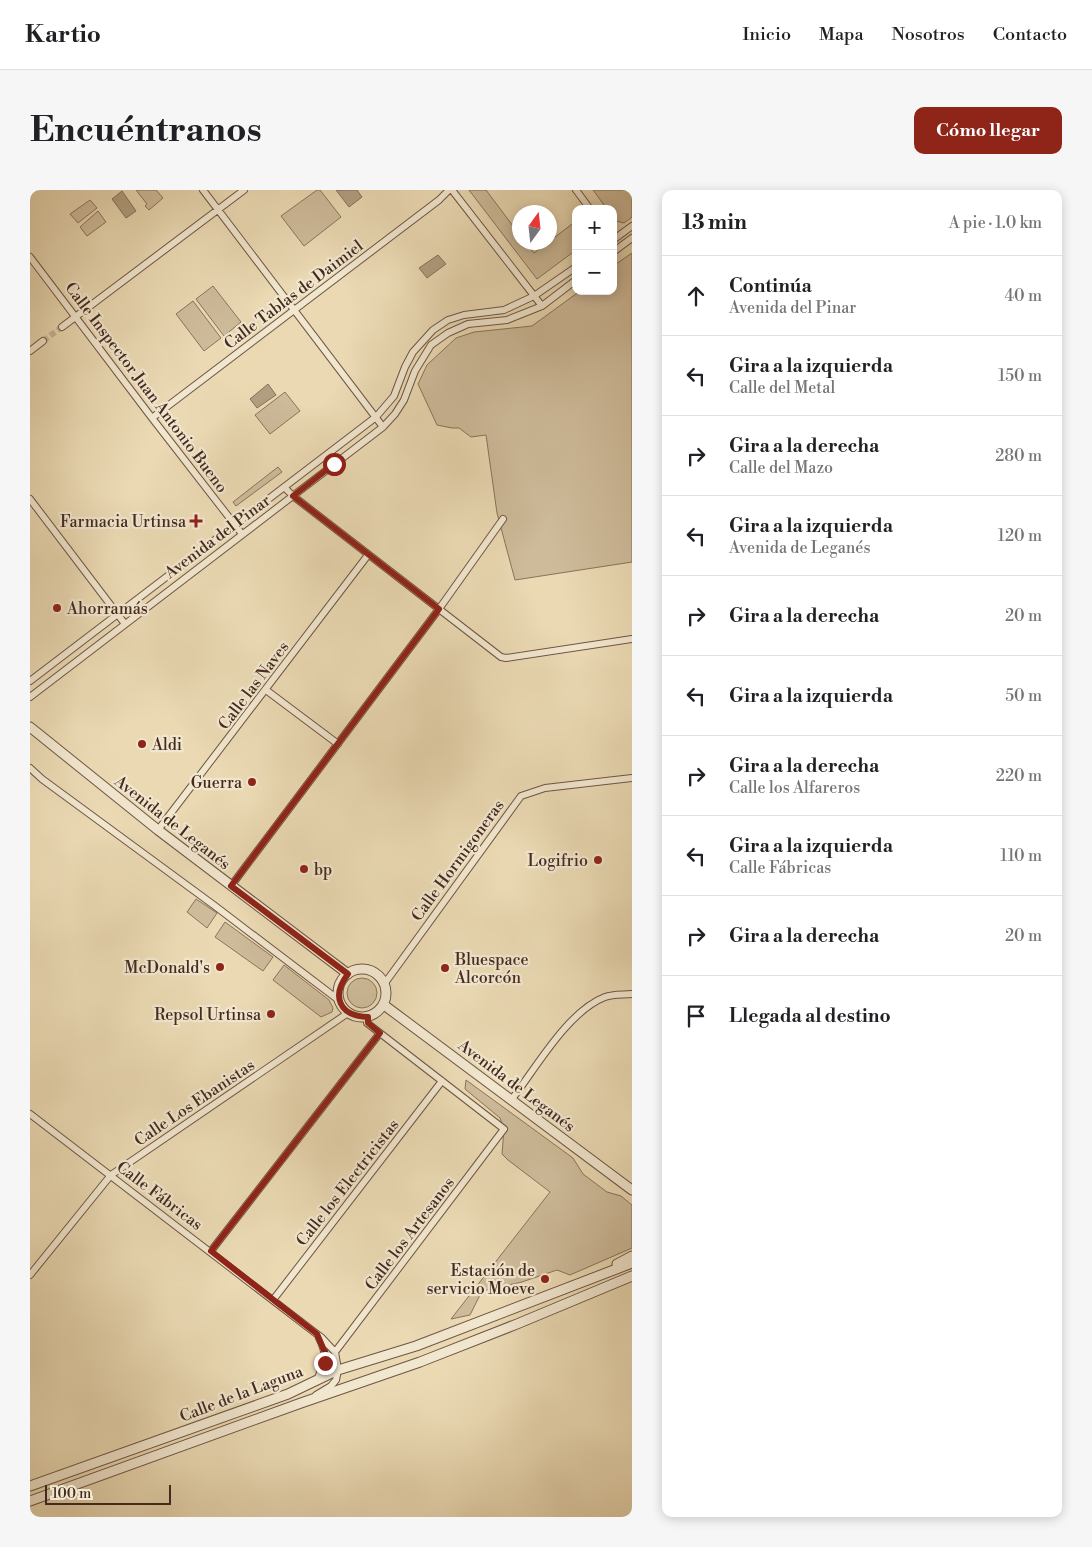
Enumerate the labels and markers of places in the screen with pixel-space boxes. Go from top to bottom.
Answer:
place label: Farmacia Urtinsa [60,512,187,532]
marker: Farmacia Urtinsa [190,515,202,527]
place label: Ahorramás [66,599,148,619]
marker: Ahorramás [51,602,63,614]
place label: Aldi [151,735,182,755]
marker: Aldi [136,738,148,750]
place label: Guerra [191,773,243,793]
marker: Guerra [246,776,258,788]
place label: Logifrio [528,851,588,871]
marker: Logifrio [592,854,604,866]
place label: bp [314,860,332,880]
marker: bp [298,863,310,875]
place label: Bluespace Alcorcón [454,950,529,988]
place label: McDonald's [124,958,210,978]
marker: McDonald's [214,961,226,973]
marker: Bluespace Alcorcón [439,962,451,974]
place label: Repsol Urtinsa [154,1005,262,1025]
marker: Repsol Urtinsa [265,1008,277,1020]
place label: Estación de servicio Moeve [427,1261,535,1299]
marker: Estación de servicio Moeve [539,1273,551,1285]

